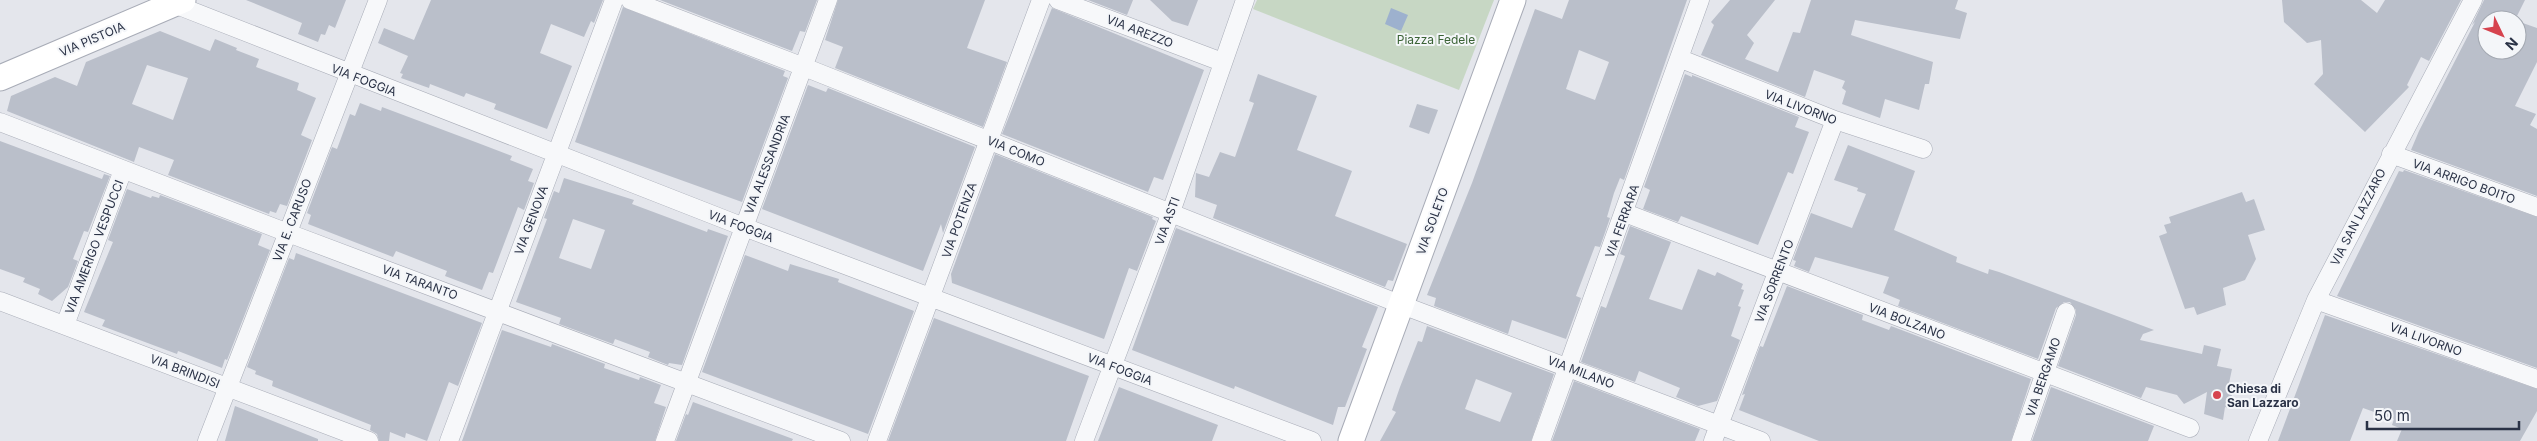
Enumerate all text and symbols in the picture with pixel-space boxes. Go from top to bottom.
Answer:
north arrow [2477,10,2527,60]
street label: VIA AREZZO [1105,11,1175,51]
street label: VIA PISTOIA [57,18,127,60]
park label: Piazza Fedele [1397,32,1475,47]
text: N [2502,35,2522,54]
street label: VIA FOGGIA [329,61,399,99]
street label: VIA LIVORNO [1763,86,1839,128]
street label: VIA ALESSANDRIA [741,112,793,216]
street label: VIA COMO [985,133,1047,169]
street label: VIA ARRIGO BOITO [2410,155,2518,207]
street label: VIA SAN LAZZARO [2327,166,2389,268]
street label: VIA E. CARUSO [269,176,315,264]
street label: VIA AMERIGO VESPUCCI [61,178,127,316]
street label: VIA POTENZA [938,180,980,260]
street label: VIA FERRARA [1602,182,1642,260]
street label: VIA GENOVA [511,183,551,257]
street label: VIA SOLETO [1413,185,1451,257]
street label: VIA ASTI [1151,195,1183,247]
street label: VIA FOGGIA [706,207,776,245]
street label: VIA SORRENTO [1751,237,1797,325]
street label: VIA TARANTO [380,261,460,303]
street label: VIA BOLZANO [1866,299,1948,343]
street label: VIA LIVORNO [2388,319,2464,359]
street label: VIA BERGAMO [2022,335,2064,419]
street label: VIA FOGGIA [1085,350,1155,388]
street label: VIA BRINDISI [148,351,222,391]
street label: VIA MILANO [1545,352,1617,392]
place label: Chiesa di San Lazzaro [2227,381,2299,410]
marker: Chiesa di San Lazzaro [2211,389,2223,401]
scale bar [2367,398,2520,430]
text: 50 m [2374,406,2410,425]

